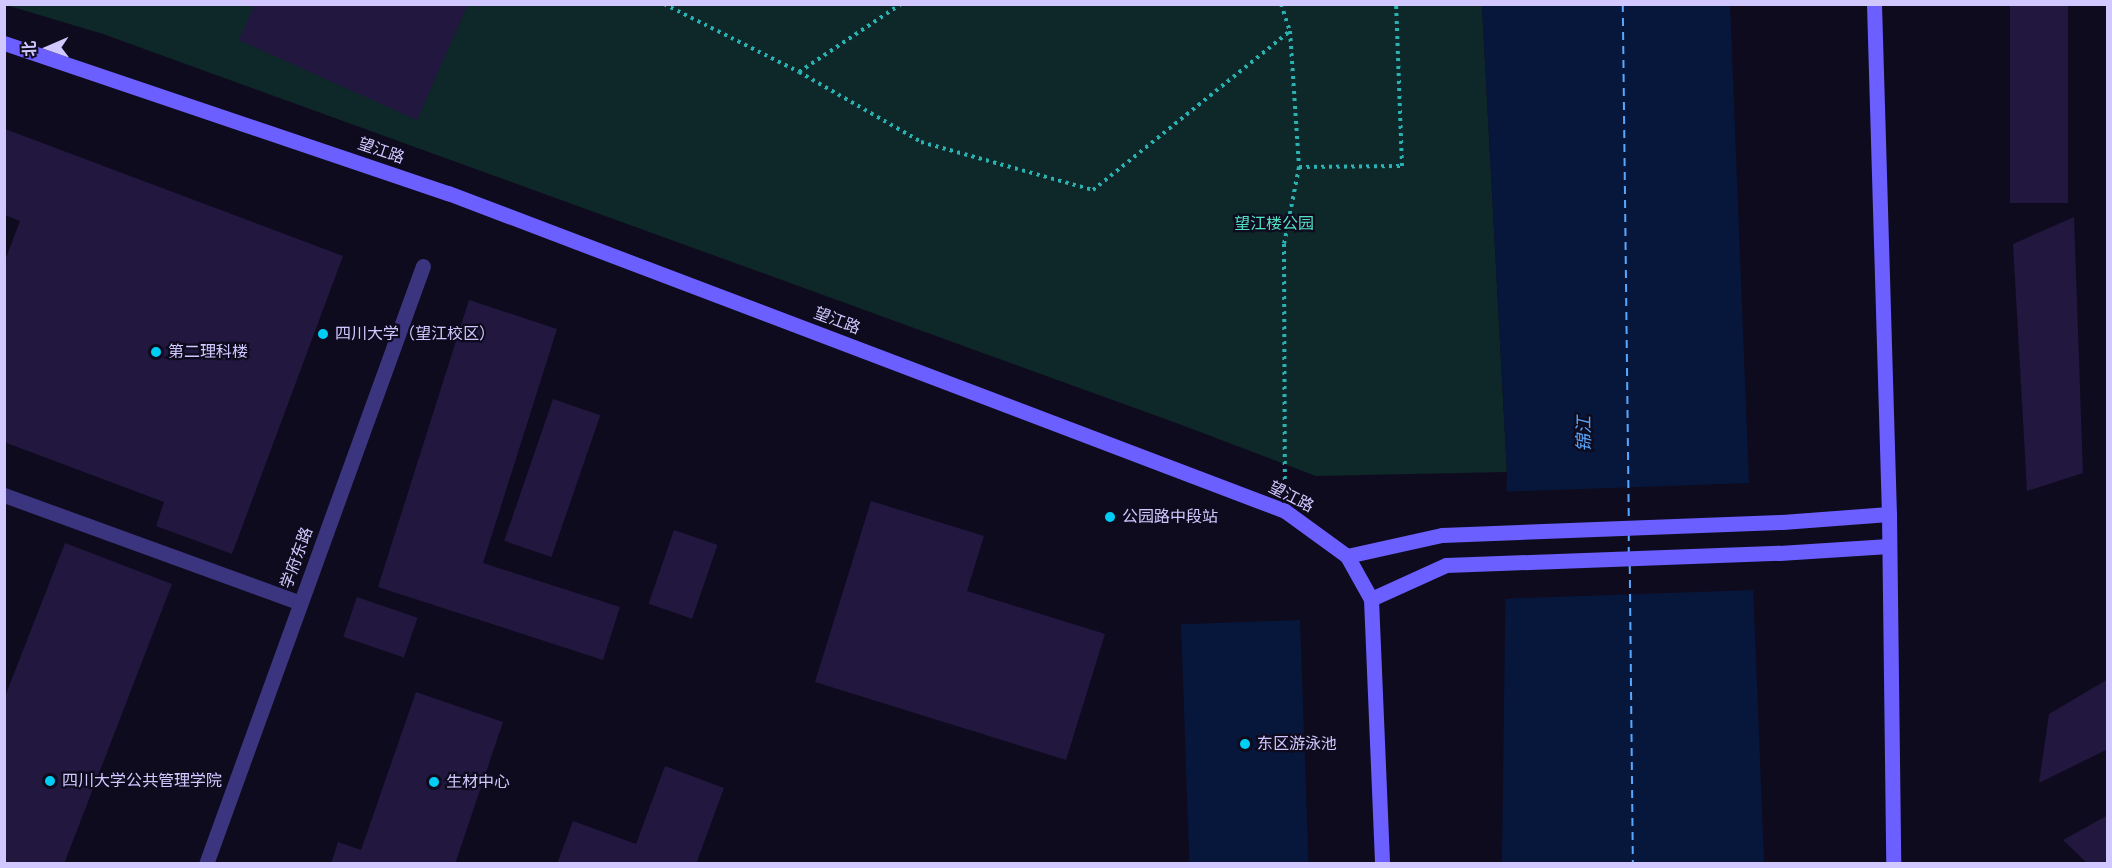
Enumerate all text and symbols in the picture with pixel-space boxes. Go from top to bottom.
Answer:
north arrow [18,18,78,78]
text: 北 [20,40,40,57]
street label: 望江路 [355,134,407,168]
park label: 望江楼公园 [1234,214,1314,234]
street label: 望江路 [811,303,863,339]
place label: 四川大学（望江校区） [335,324,495,344]
marker: 四川大学（望江校区） [316,327,330,341]
place label: 第二理科楼 [168,342,248,362]
marker: 第二理科楼 [149,345,163,359]
water label: 锦江 [1573,416,1595,452]
street label: 望江路 [1265,478,1317,516]
place label: 公园路中段站 [1122,507,1218,527]
marker: 公园路中段站 [1103,510,1117,524]
street label: 学府东路 [277,525,317,591]
place label: 东区游泳池 [1257,734,1337,754]
marker: 东区游泳池 [1238,737,1252,751]
place label: 四川大学公共管理学院 [62,771,222,791]
place label: 生材中心 [446,772,510,792]
marker: 四川大学公共管理学院 [43,774,57,788]
marker: 生材中心 [427,775,441,789]

